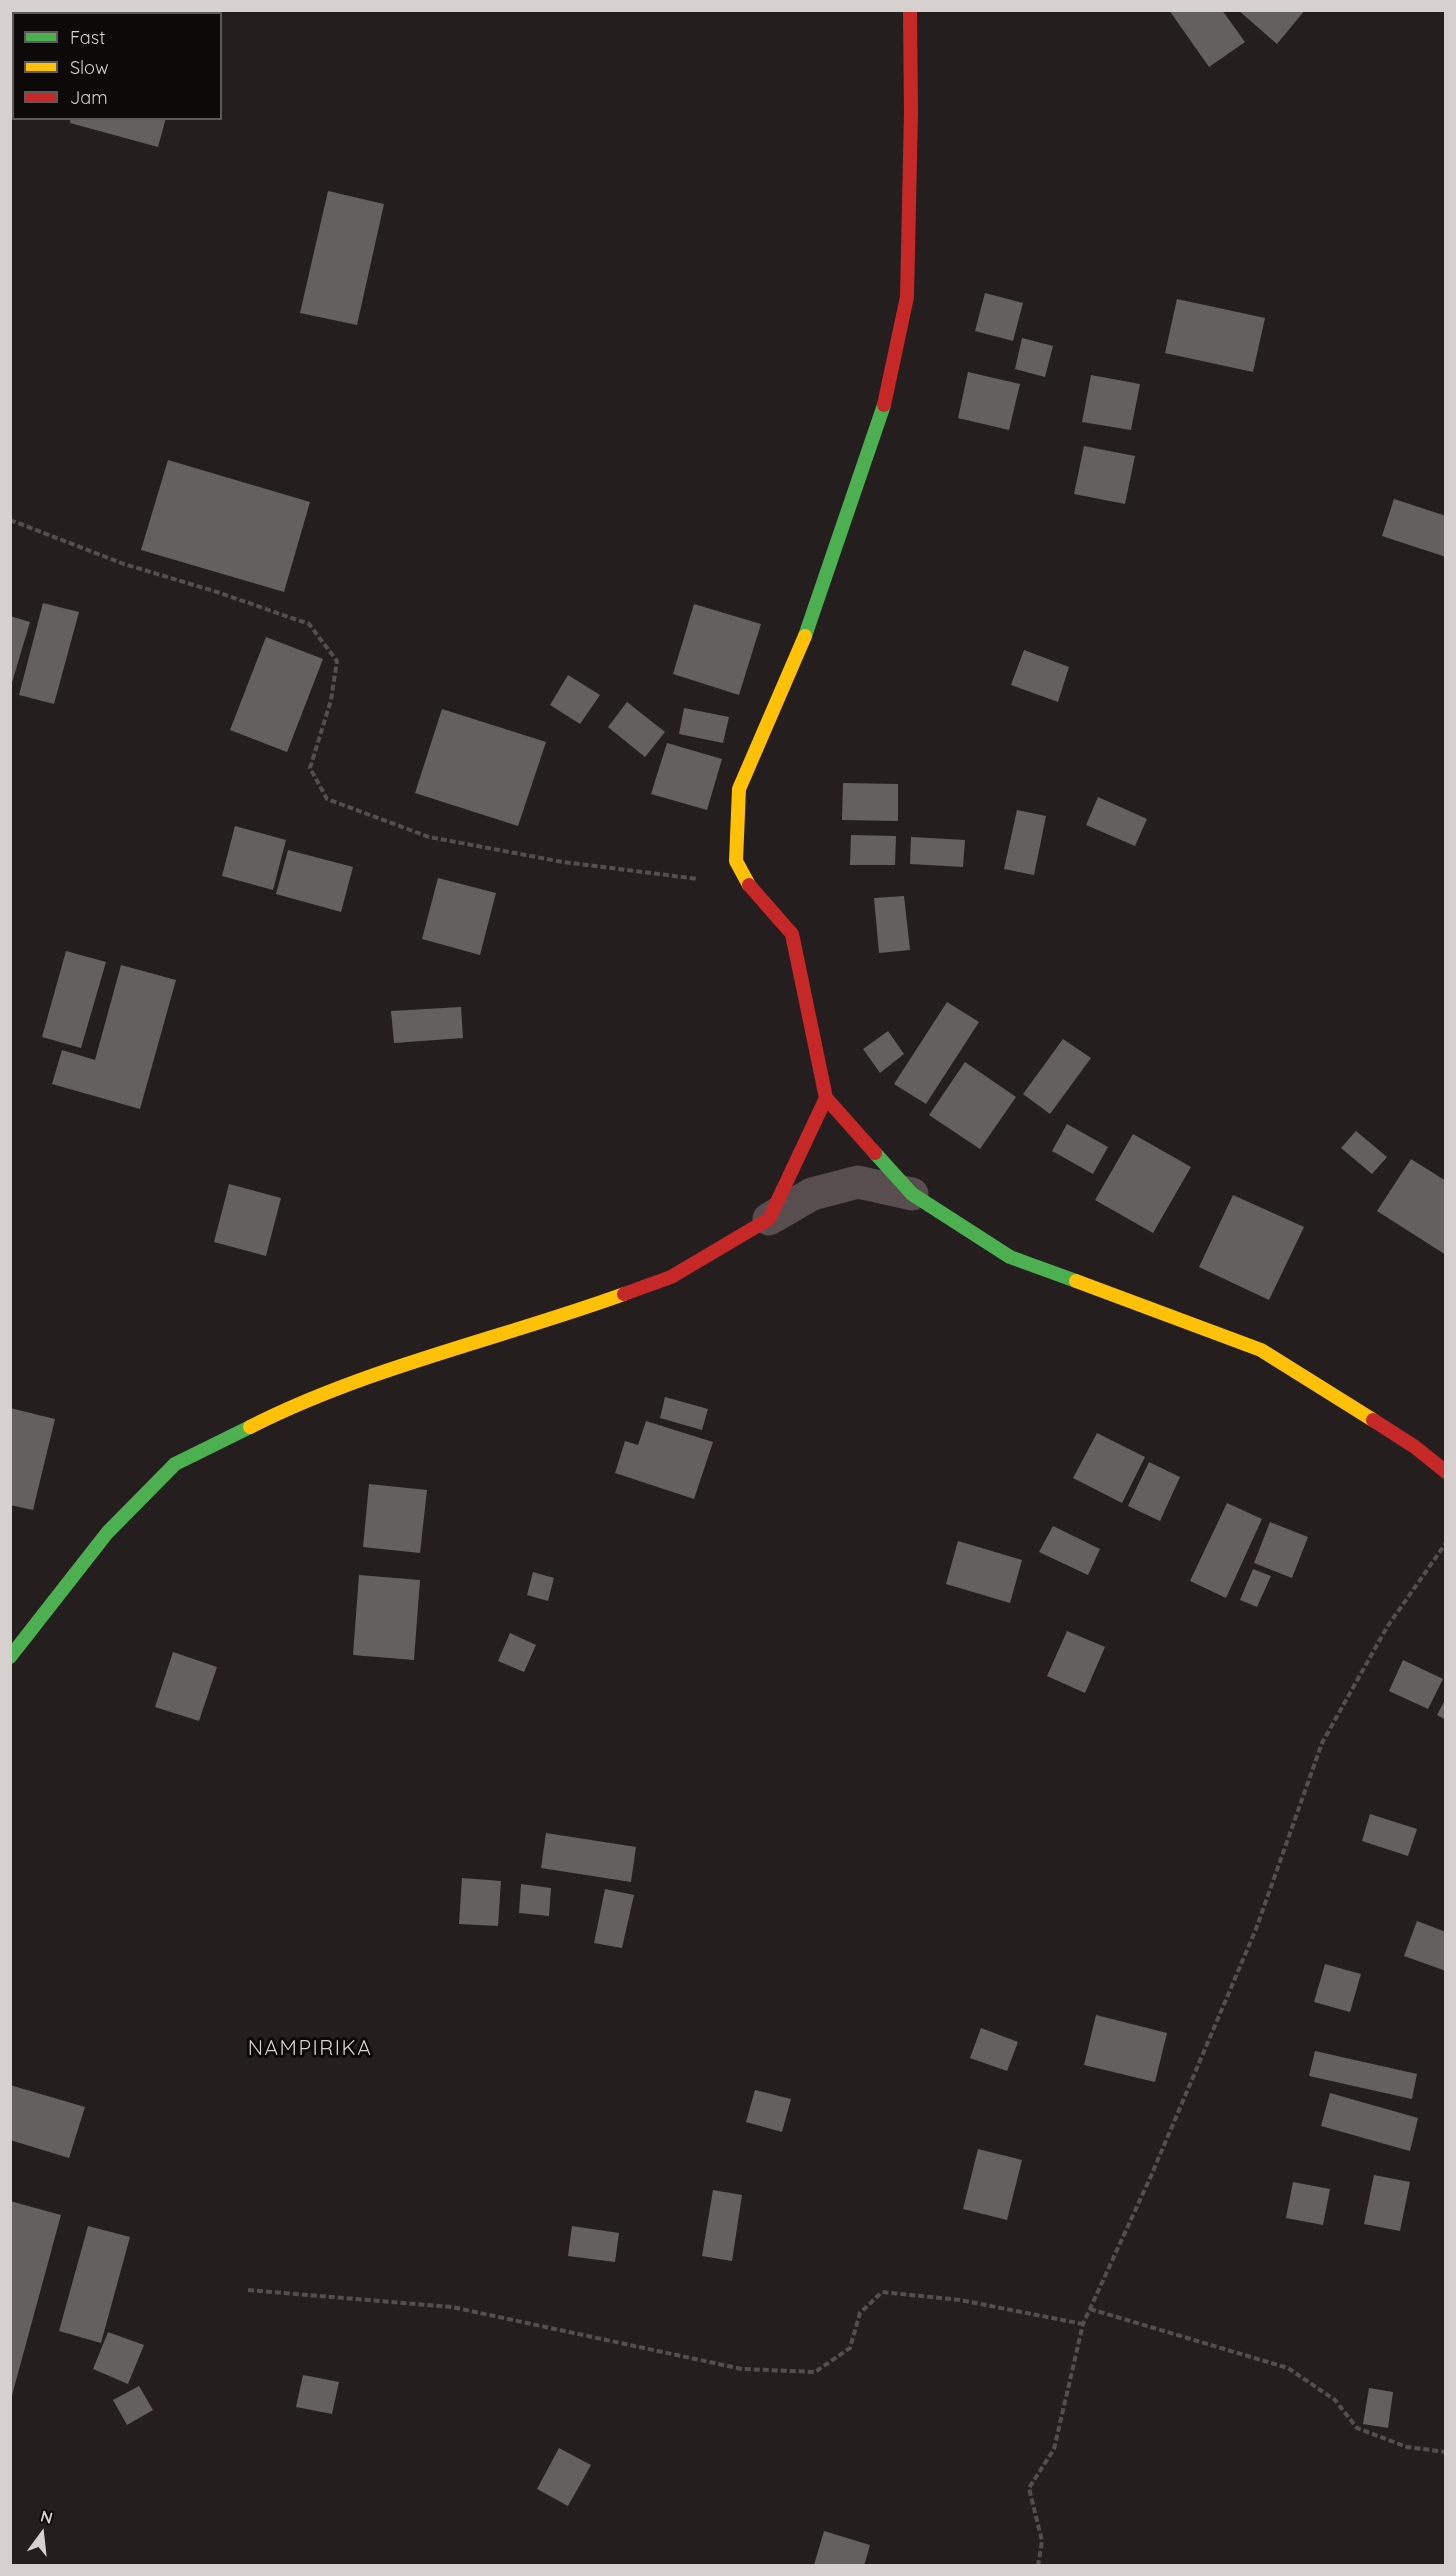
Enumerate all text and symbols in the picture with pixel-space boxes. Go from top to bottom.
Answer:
legend [12,12,222,120]
text: Fast [70,26,105,49]
text: Slow [70,56,108,79]
text: Jam [70,86,108,109]
district label: NAMPIRIKA [248,2036,372,2062]
north arrow [12,2504,72,2564]
text: N [38,2505,55,2528]

